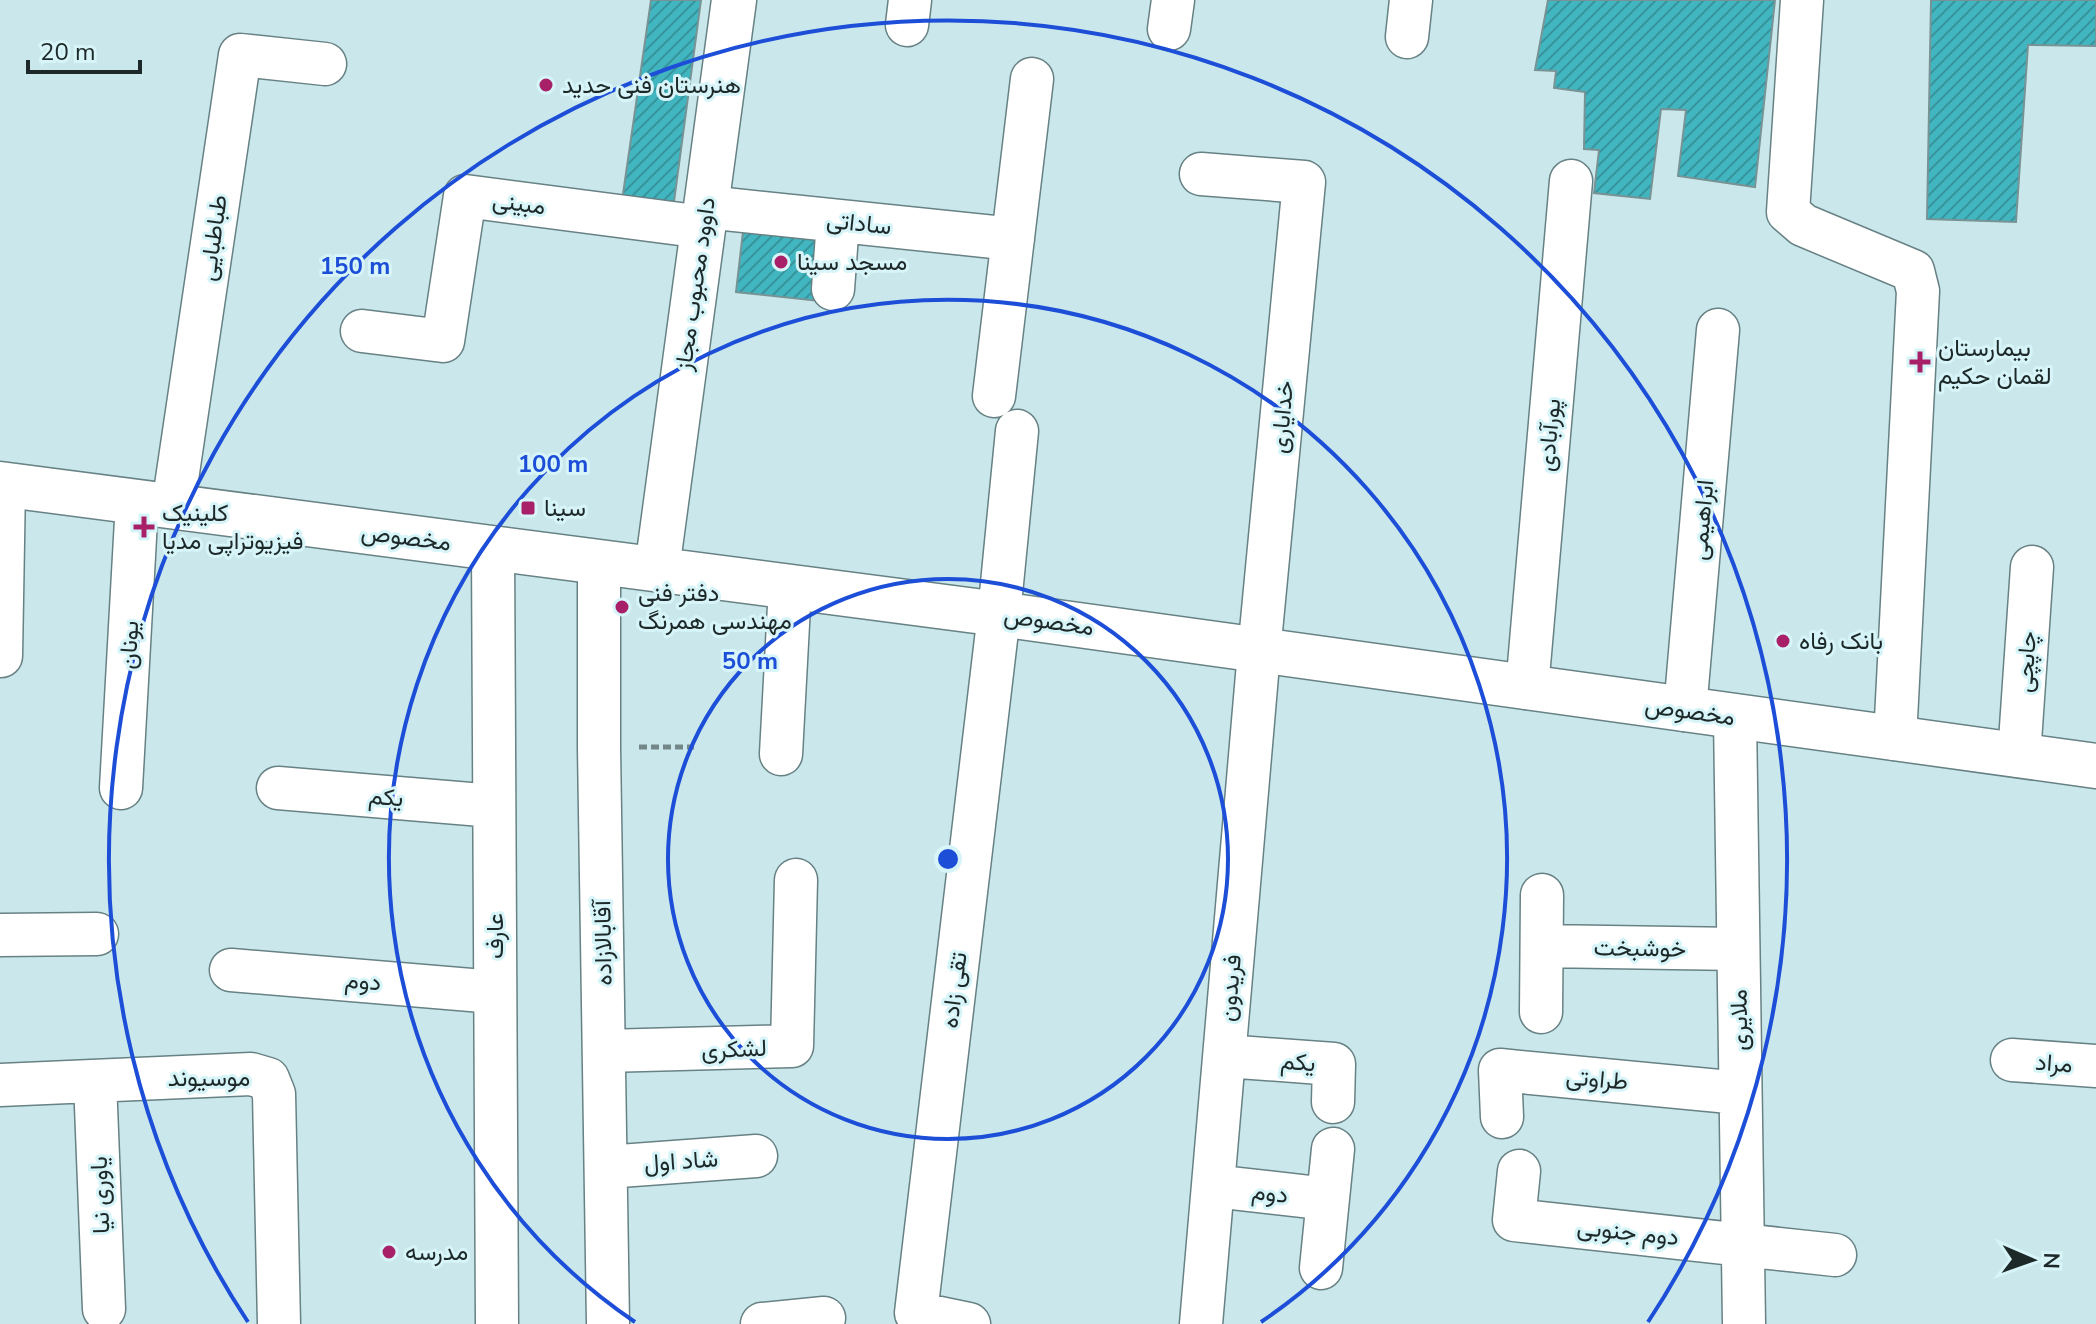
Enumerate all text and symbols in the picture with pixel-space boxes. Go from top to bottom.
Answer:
scale bar [28,24,140,74]
text: 20 m [40,36,96,68]
place label: هنرستان فنی حدید [562,69,741,101]
marker: هنرستان فنی حدید [537,76,555,94]
street label: مبینی [491,184,547,222]
street label: طباطبایی [191,193,235,283]
street label: داوود محبوب مجاز [667,195,723,374]
street label: ساداتی [825,204,893,242]
place label: مسجد سینا [797,246,907,278]
text: 150 m [320,250,390,282]
marker: مسجد سینا [772,253,790,271]
place label: بیمارستان لقمان حکیم [1938,332,2052,392]
marker: بیمارستان لقمان حکیم [1909,351,1931,373]
street label: خدایاری [1263,379,1301,455]
street label: پورآبادی [1530,397,1568,473]
text: 100 m [518,448,588,480]
street label: ابراهیمی [1683,478,1721,562]
place label: سینا [544,492,586,524]
place label: کلینیک فیزیوتراپی مدیا [162,497,304,557]
marker: سینا [519,499,537,517]
marker: کلینیک فیزیوتراپی مدیا [133,516,155,538]
street label: مخصوص [359,516,453,558]
place label: دفتر فنی مهندسی همرنگ [638,577,792,637]
marker: دفتر فنی مهندسی همرنگ [613,598,631,616]
street label: مخصوص [1002,599,1096,643]
street label: یونان [112,620,146,670]
place label: بانک رفاه [1799,625,1883,657]
street label: چاپچی [2008,630,2044,694]
marker: بانک رفاه [1774,632,1792,650]
text: 50 m [722,645,778,677]
street label: مخصوص [1643,689,1737,733]
street label: یکم [367,780,405,814]
centre of rings [934,845,962,873]
street label: آقابالازاده [586,898,620,986]
street label: عارف [479,913,511,959]
street label: خوشبخت [1593,931,1687,965]
street label: تقی زاده [933,950,975,1030]
street label: فریدون [1211,953,1249,1023]
street label: دوم [343,963,383,999]
street label: ملایری [1722,989,1756,1051]
street label: لشکری [701,1032,767,1066]
street label: یکم [1279,1045,1317,1079]
street label: مراد [2034,1046,2074,1080]
street label: طراوتی [1565,1060,1629,1098]
street label: موسیوند [168,1062,250,1094]
street label: شاد اول [643,1142,719,1180]
street label: یاوری نیا [83,1156,117,1234]
street label: دوم [1250,1175,1290,1211]
street label: دوم جنوبی [1575,1211,1681,1253]
north arrow [1992,1220,2072,1300]
place label: مدرسه [405,1236,468,1268]
marker: مدرسه [380,1243,398,1261]
text: N [2036,1252,2066,1269]

